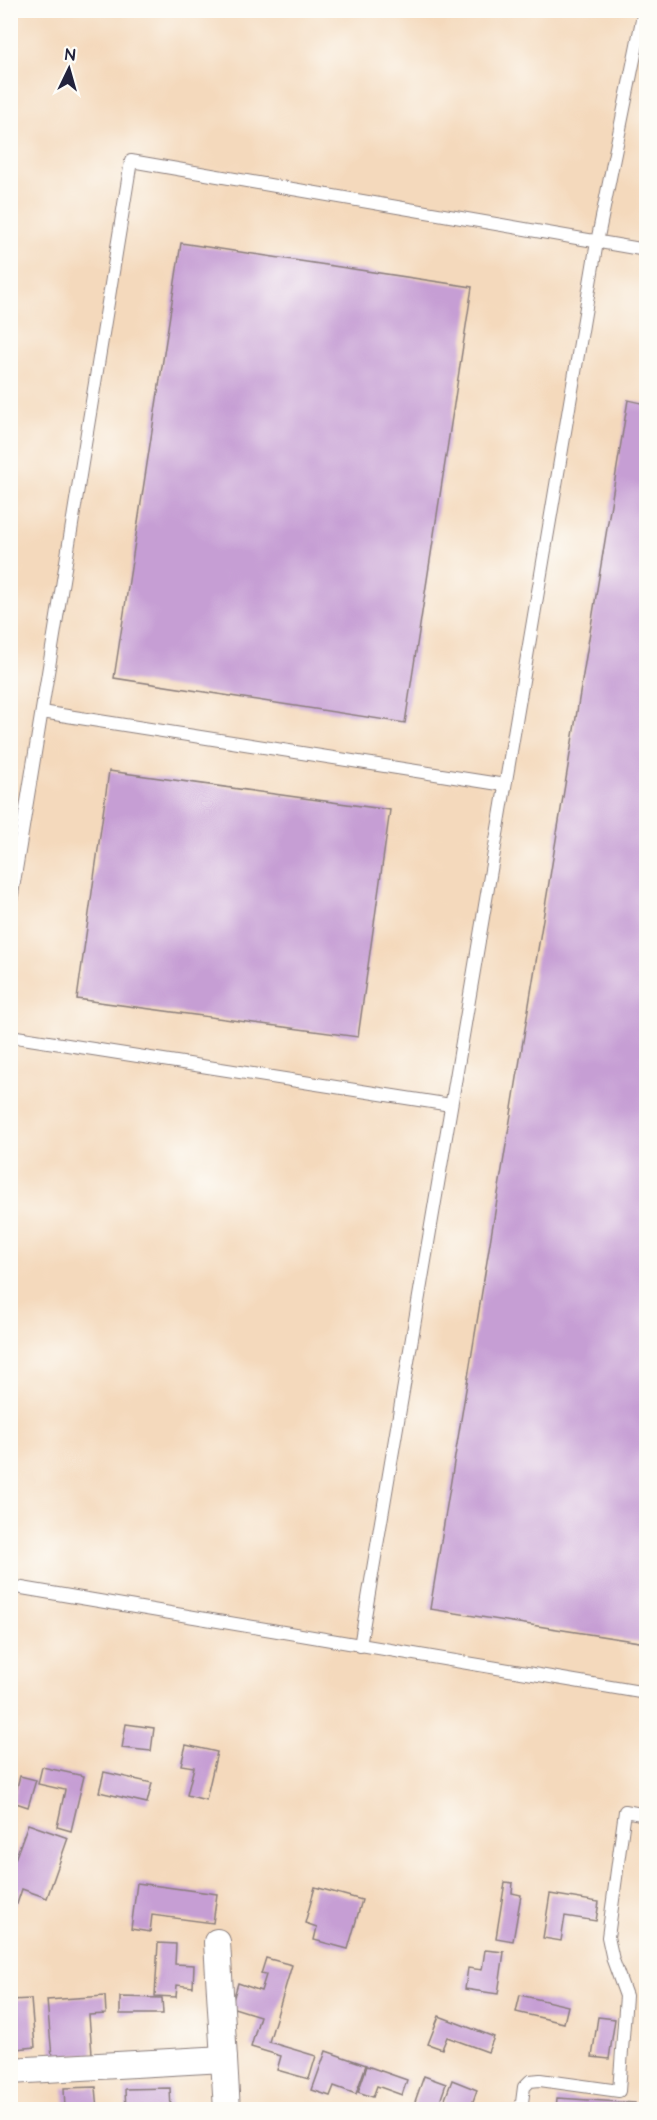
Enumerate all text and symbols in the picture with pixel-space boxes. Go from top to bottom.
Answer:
north arrow [39,39,99,99]
text: N [64,44,76,66]

